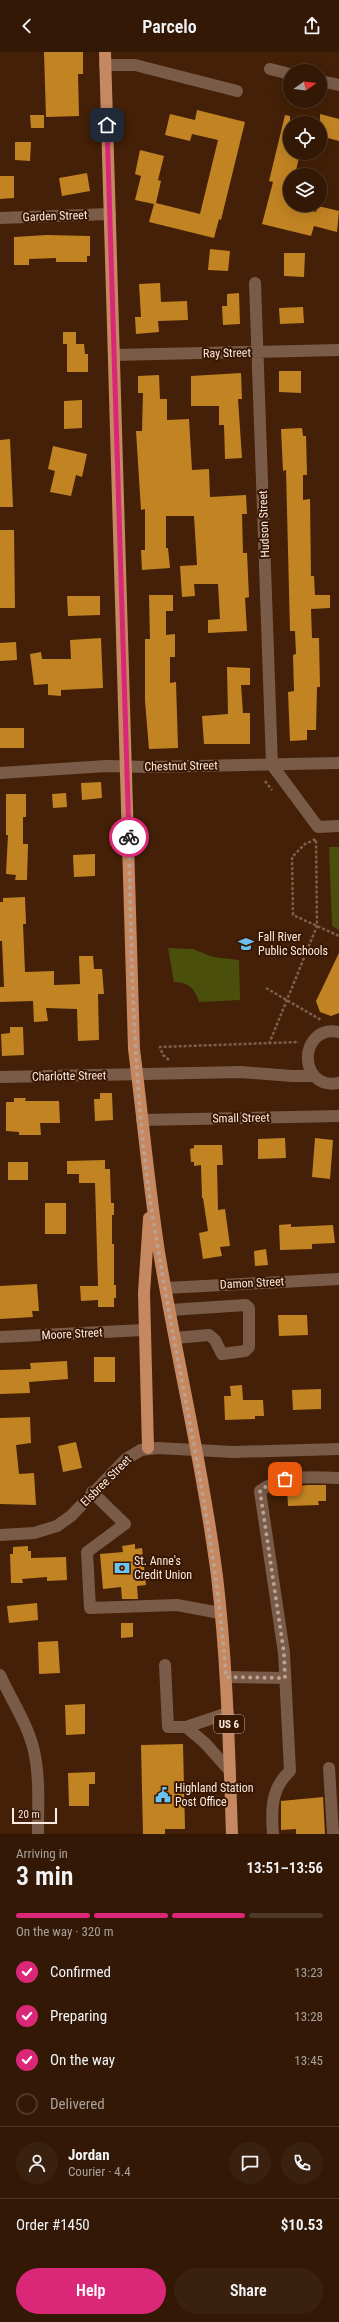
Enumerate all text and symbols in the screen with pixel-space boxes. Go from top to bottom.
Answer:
icon: back [16,15,38,37]
icon: share [301,15,323,37]
text: Parcelo [142,16,197,37]
north arrow [283,64,327,108]
map controls [283,64,327,212]
pin [90,108,124,142]
icon: home [96,114,118,136]
button: locate [283,116,327,160]
button: layers [283,168,327,212]
street label: Garden Street [22,208,88,224]
street label: Ray Street [203,346,252,360]
street label: Hudson Street [256,490,272,558]
street label: Chestnut Street [144,758,218,774]
courier [109,817,149,857]
icon: bike [118,826,140,848]
place label: Fall River Public Schools [258,930,328,958]
school or university icon: Fall River Public Schools [237,935,255,953]
street label: Charlotte Street [32,1068,107,1084]
street label: Small Street [212,1110,270,1125]
street label: Damon Street [220,1274,285,1292]
street label: Moore Street [41,1325,103,1343]
street label: Elsbree Street [78,1452,135,1509]
pin [268,1462,302,1496]
icon: bag [274,1468,296,1490]
place label: St. Anne's Credit Union [134,1554,192,1582]
bank icon: St. Anne's Credit Union [113,1559,131,1577]
road number: US 6 [214,1715,244,1733]
place label: Highland Station Post Office [175,1781,254,1809]
public building icon: Highland Station Post Office [154,1786,172,1804]
scale bar [12,1806,57,1825]
text: 20 m [18,1808,40,1821]
text: Arriving in [16,1846,68,1861]
text: 13:51–13:56 [246,1859,323,1877]
text: 3 min [16,1861,74,1891]
text: On the way · 320 m [16,1924,113,1939]
icon: check [16,1961,38,1983]
text: Confirmed [50,1963,111,1981]
text: 13:23 [294,1965,323,1980]
icon: check [16,2005,38,2027]
text: Preparing [50,2007,107,2025]
text: 13:28 [294,2009,323,2024]
icon: check [16,2049,38,2071]
text: On the way [50,2051,115,2069]
text: 13:45 [294,2053,323,2068]
text: Delivered [50,2095,105,2113]
button: person [16,2142,58,2184]
button: chat [229,2142,271,2184]
button: phone [281,2142,323,2184]
text: Jordan [68,2146,110,2164]
text: Courier · 4.4 [68,2164,131,2179]
text: Order #1450 [16,2216,90,2234]
text: $10.53 [281,2216,323,2234]
button: Help [16,2268,166,2314]
button: Share [174,2268,323,2314]

